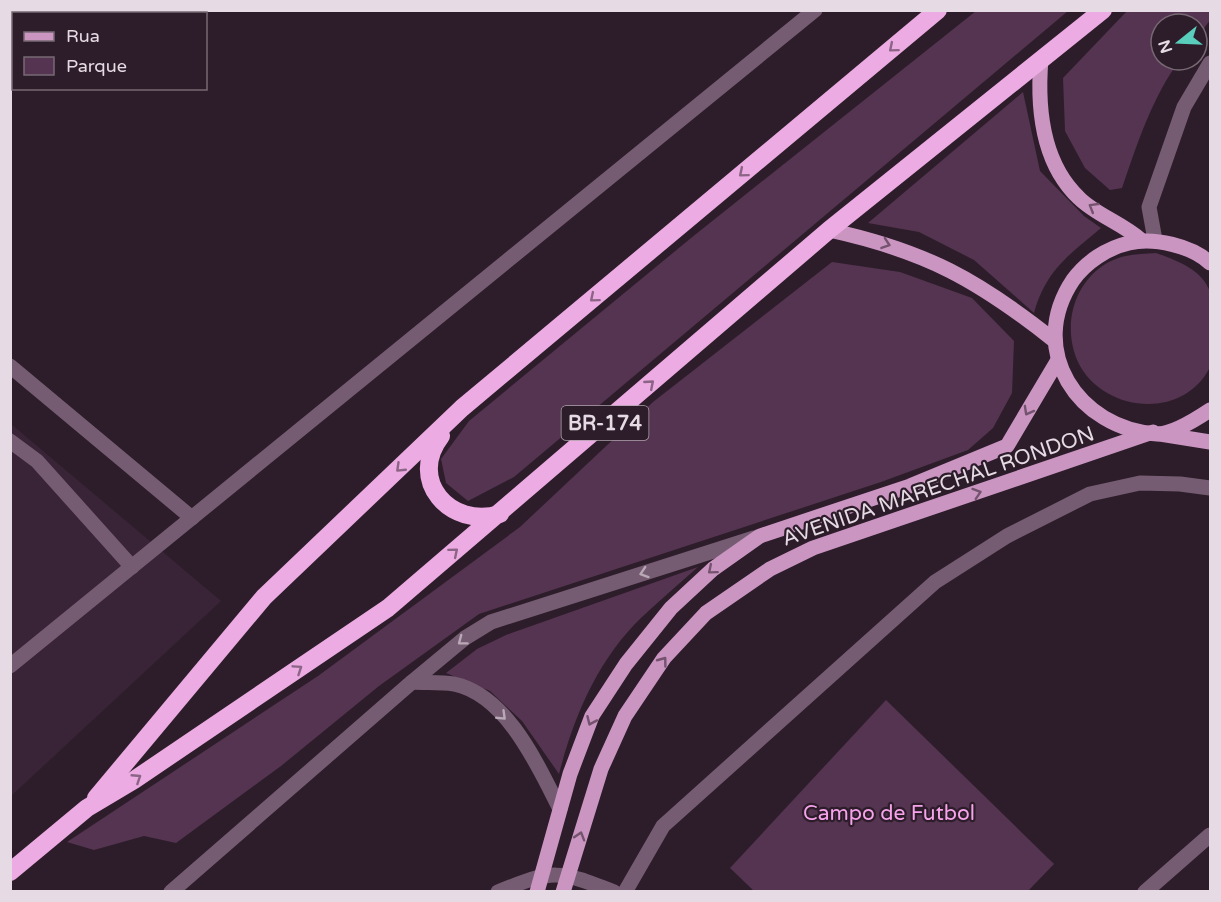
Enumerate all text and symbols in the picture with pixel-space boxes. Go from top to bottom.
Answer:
legend [12,12,207,90]
north arrow [1149,12,1209,72]
text: Rua [66,25,100,47]
text: N [1154,37,1177,56]
one-way arrow [889,41,900,52]
text: Parque [66,55,127,77]
one-way arrow [739,166,750,177]
one-way arrow [1089,203,1099,214]
one-way arrow [880,236,891,249]
one-way arrow [590,291,601,302]
one-way arrow [643,381,654,392]
one-way arrow [1024,405,1036,415]
road number: BR-174 [562,406,648,440]
street label: AVENIDA MARECHAL RONDON [779,421,1098,552]
one-way arrow [396,461,406,472]
one-way arrow [971,488,982,500]
one-way arrow [447,549,458,560]
one-way arrow [708,563,719,574]
one-way arrow [639,566,650,578]
one-way arrow [458,634,469,645]
one-way arrow [656,657,667,668]
one-way arrow [291,665,302,676]
one-way arrow [495,709,505,720]
one-way arrow [586,715,598,726]
one-way arrow [130,774,141,785]
park label: Campo de Futbol [803,801,975,826]
one-way arrow [573,831,586,842]

